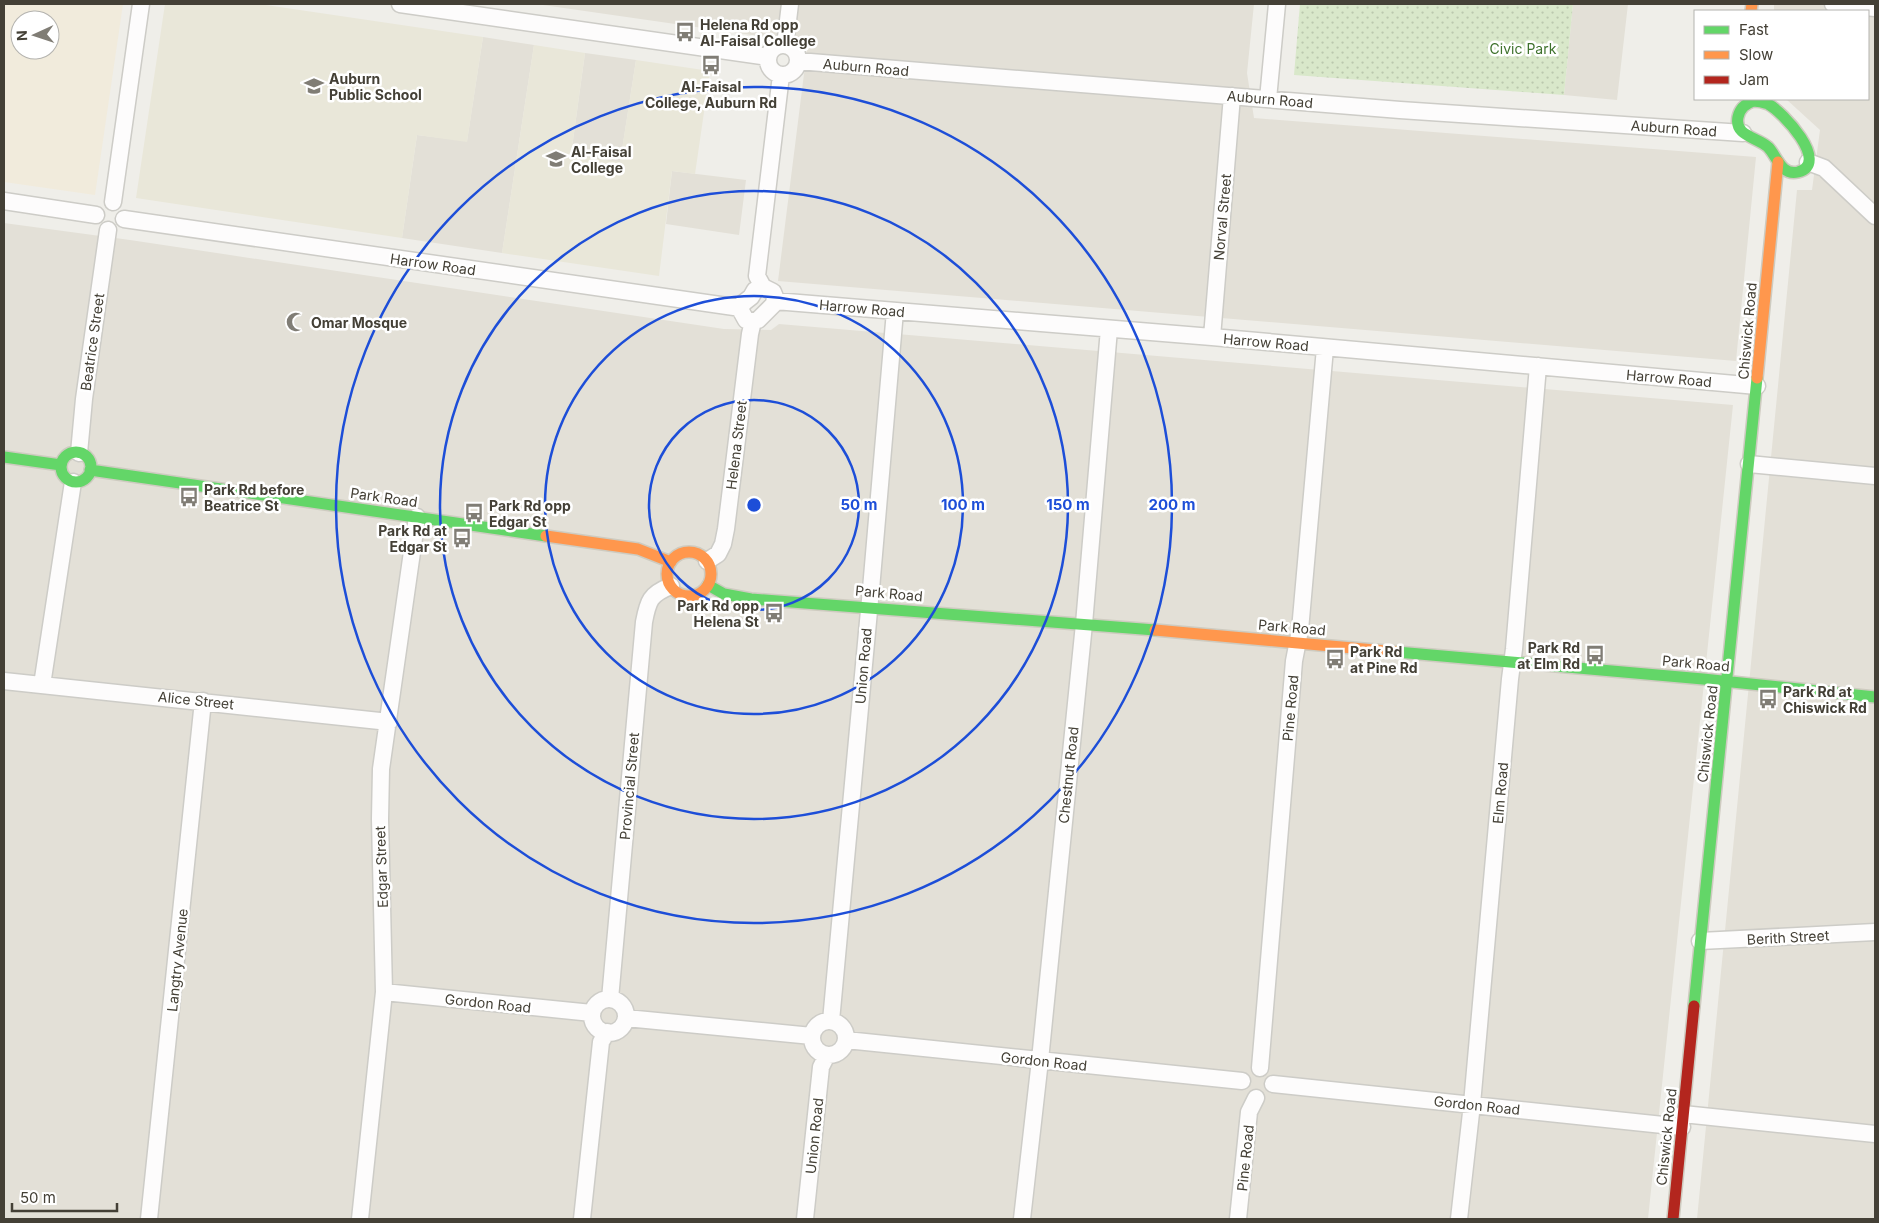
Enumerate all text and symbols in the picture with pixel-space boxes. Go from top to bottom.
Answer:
north arrow [10,10,60,60]
legend [1694,10,1869,100]
place label: Helena Rd opp Al-Faisal College [700,16,816,49]
text: Fast [1739,20,1769,39]
bus stop icon: Helena Rd opp Al-Faisal College [674,21,696,43]
text: N [13,30,30,41]
park label: Civic Park [1490,40,1557,57]
text: Slow [1739,45,1773,64]
bus stop icon: Al-Faisal College, Auburn Rd [700,54,722,76]
street label: Auburn Road [822,55,910,79]
place label: Auburn Public School [329,70,422,103]
text: Jam [1739,70,1769,89]
school or university icon: Auburn Public School [303,75,325,97]
place label: Al-Faisal College, Auburn Rd [645,78,777,111]
street label: Auburn Road [1226,87,1314,111]
street label: Auburn Road [1630,117,1718,139]
place label: Al-Faisal College [571,143,631,176]
school or university icon: Al-Faisal College [545,148,567,170]
street label: Norval Street [1210,173,1234,261]
street label: Harrow Road [389,250,477,278]
street label: Chiswick Road [1734,282,1760,380]
street label: Beatrice Street [77,292,107,392]
street label: Harrow Road [818,296,906,320]
mosque icon: Omar Mosque [285,311,307,333]
place label: Omar Mosque [311,314,407,331]
street label: Harrow Road [1222,330,1310,354]
street label: Harrow Road [1625,366,1713,390]
street label: Helena Street [722,399,750,491]
place label: Park Rd before Beatrice St [204,481,304,514]
street label: Park Road [349,484,419,510]
bus stop icon: Park Rd before Beatrice St [178,486,200,508]
text: 50 m [841,495,877,514]
text: 100 m [941,495,985,514]
text: 150 m [1046,495,1090,514]
text: 200 m [1149,495,1195,514]
centre of rings [745,496,763,514]
place label: Park Rd opp Edgar St [489,497,571,530]
bus stop icon: Park Rd opp Edgar St [463,502,485,524]
place label: Park Rd at Edgar St [378,522,447,555]
bus stop icon: Park Rd at Edgar St [451,527,473,549]
street label: Park Road [855,582,923,604]
place label: Park Rd opp Helena St [677,597,759,630]
bus stop icon: Park Rd opp Helena St [763,602,785,624]
street label: Park Road [1258,616,1326,638]
street label: Union Road [851,627,875,705]
place label: Park Rd at Elm Rd [1517,639,1580,672]
place label: Park Rd at Pine Rd [1350,643,1418,676]
bus stop icon: Park Rd at Elm Rd [1584,644,1606,666]
bus stop icon: Park Rd at Pine Rd [1324,648,1346,670]
street label: Park Road [1662,652,1730,674]
street label: Pine Road [1279,674,1301,742]
place label: Park Rd at Chiswick Rd [1783,683,1867,716]
street label: Chiswick Road [1693,685,1721,783]
street label: Alice Street [157,688,235,712]
bus stop icon: Park Rd at Chiswick Rd [1757,688,1779,710]
street label: Chestnut Road [1054,726,1082,824]
street label: Provincial Street [616,731,642,840]
street label: Elm Road [1489,761,1511,825]
street label: Edgar Street [371,825,391,908]
street label: Langtry Avenue [163,908,191,1012]
street label: Berith Street [1746,926,1830,948]
street label: Gordon Road [444,990,532,1016]
street label: Gordon Road [1000,1048,1088,1074]
street label: Chiswick Road [1652,1088,1680,1186]
street label: Gordon Road [1433,1092,1521,1118]
street label: Union Road [802,1097,826,1175]
street label: Pine Road [1233,1124,1257,1192]
scale bar [12,1180,118,1212]
text: 50 m [20,1188,56,1207]

